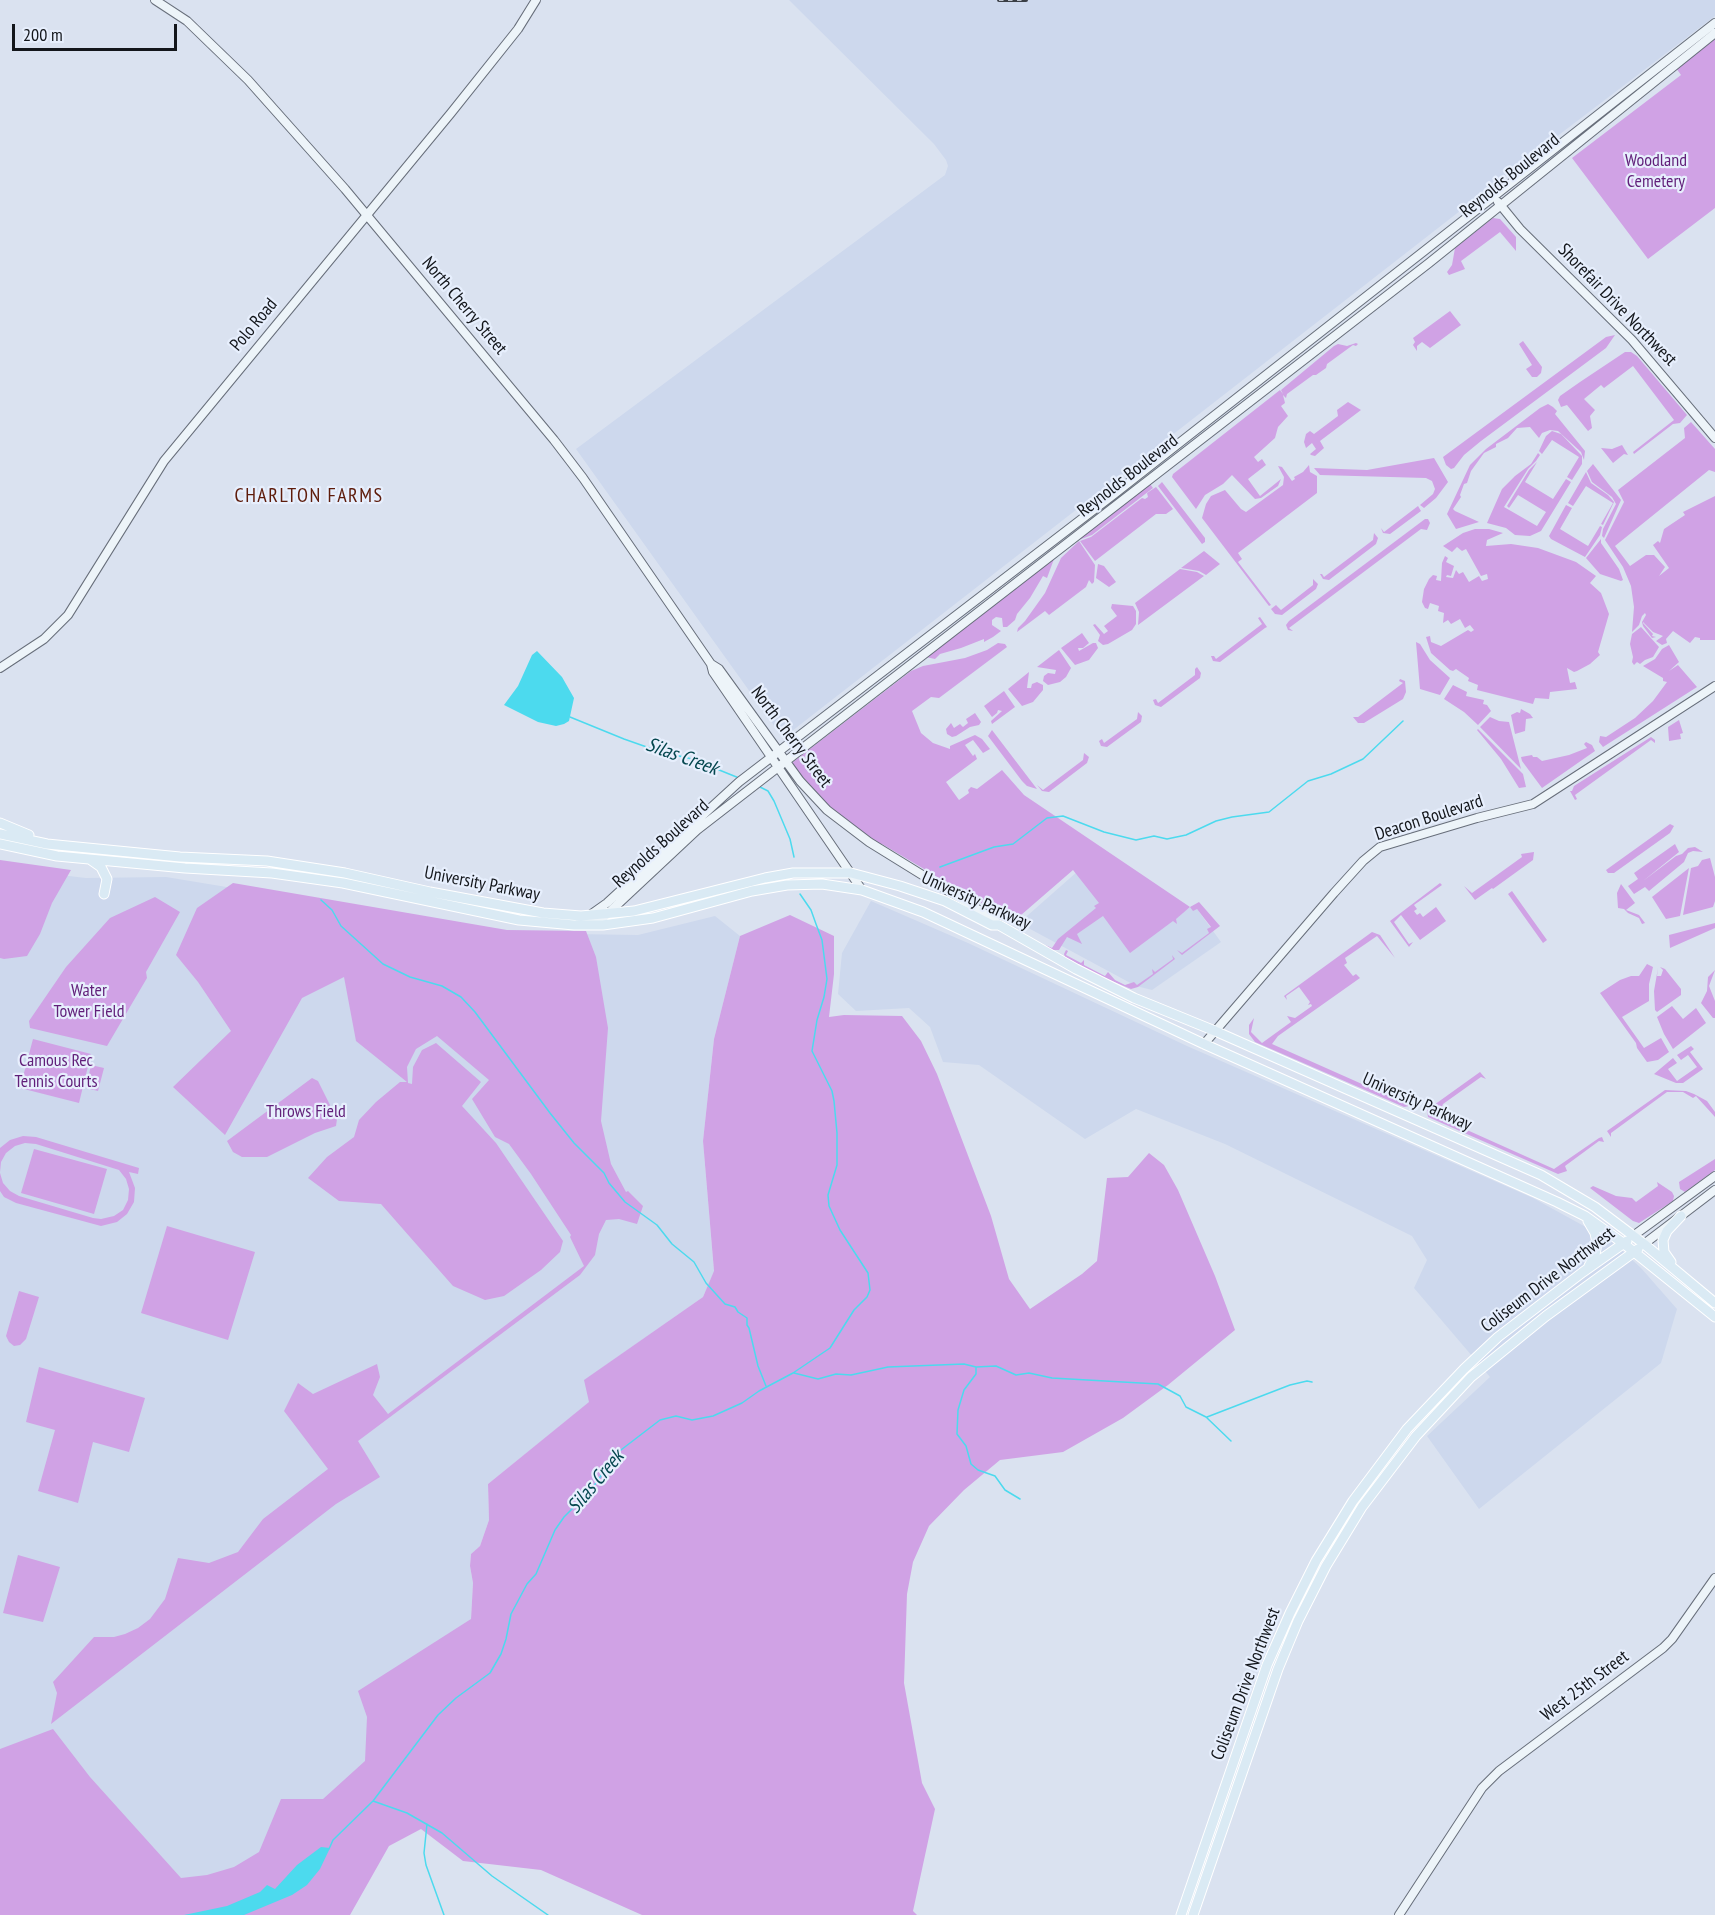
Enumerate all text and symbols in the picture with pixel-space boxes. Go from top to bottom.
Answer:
scale bar [15,12,180,50]
text: 200 m [23,23,63,46]
street label: Reynolds Boulevard [1456,129,1564,223]
park label: Woodland Cemetery [1625,150,1687,192]
street label: Shorefair Drive Northwest [1553,239,1681,371]
street label: North Cherry Street [417,253,511,359]
street label: Polo Road [226,294,282,356]
street label: Reynolds Boulevard [1073,430,1183,522]
district label: CHARLTON FARMS [234,484,384,508]
street label: North Cherry Street [746,682,836,792]
water label: Silas Creek [643,733,721,781]
street label: Deacon Boulevard [1372,790,1486,846]
street label: Reynolds Boulevard [609,795,713,893]
street label: University Parkway [422,862,542,906]
street label: University Parkway [918,867,1034,935]
park label: Water Tower Field [53,980,125,1022]
park label: Camous Rec Tennis Courts [15,1050,97,1092]
street label: University Parkway [1359,1068,1475,1136]
park label: Throws Field [266,1101,346,1123]
street label: Coliseum Drive Northwest [1477,1223,1619,1337]
water label: Silas Creek [563,1446,629,1518]
street label: Coliseum Drive Northwest [1207,1605,1285,1763]
street label: West 25th Street [1537,1646,1633,1726]

